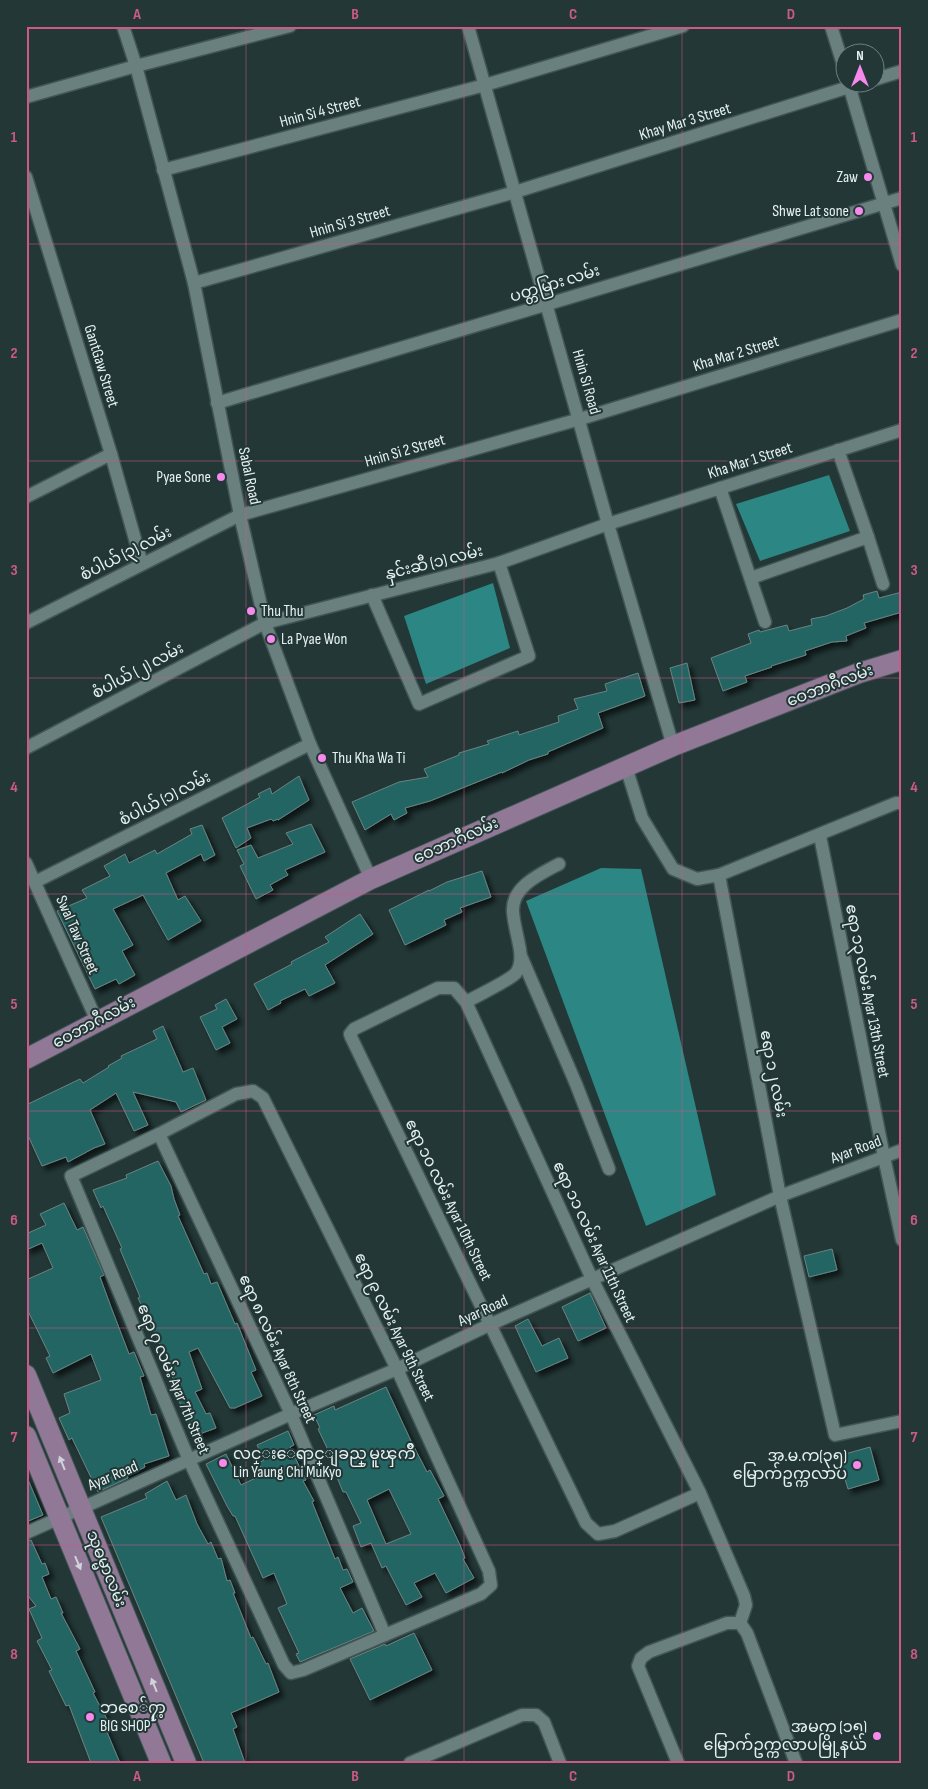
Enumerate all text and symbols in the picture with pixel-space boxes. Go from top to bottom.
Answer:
text: A [132,5,141,24]
text: B [351,5,359,24]
text: C [569,5,577,24]
text: D [787,5,795,24]
north arrow [836,42,886,92]
text: N [856,47,864,64]
street label: Hnin Si 4 Street [278,92,363,132]
street label: Khay Mar 3 Street [637,99,733,145]
text: 1 [11,128,18,147]
text: 1 [911,128,918,147]
place label: Zaw [836,168,858,187]
marker: Zaw [862,171,874,183]
street label: Hnin Si 3 Street [308,201,392,243]
place label: Shwe Lat sone [772,202,849,221]
marker: Shwe Lat sone [853,205,865,217]
street label: ပတ္တမြား လမ်း [507,258,603,310]
street label: GantGaw Street [79,322,123,410]
street label: Kha Mar 2 Street [691,332,781,376]
text: 2 [10,344,18,363]
text: 2 [910,344,918,363]
street label: Hnin Si Road [568,347,604,417]
street label: Hnin Si 2 Street [363,430,447,472]
street label: Kha Mar 1 Street [705,438,795,484]
street label: Sabal Road [234,446,264,506]
place label: Pyae Sone [156,468,211,487]
marker: Pyae Sone [215,471,227,483]
street label: စံပါယ် (၃) လမ်း [76,520,176,588]
street label: နှင်းဆီ (၁) လမ်း [382,539,486,588]
text: 3 [10,561,18,580]
text: 3 [910,561,918,580]
place label: Thu Thu [261,602,303,621]
marker: Thu Thu [245,605,257,617]
place label: La Pyae Won [281,630,347,649]
marker: La Pyae Won [265,633,277,645]
street label: စံပါယ် (၂) လမ်း [88,636,188,706]
street label: ဝေဘာဂီလမ်း [783,658,876,711]
place label: Thu Kha Wa Ti [332,749,405,768]
marker: Thu Kha Wa Ti [316,752,328,764]
street label: စံပါယ် (၁) လမ်း [115,765,214,830]
text: 4 [10,778,18,797]
text: 4 [910,778,918,797]
street label: ဝေဘာဂီလမ်း [409,811,501,868]
street label: Swal Taw Street [51,893,103,977]
street label: ဧရာ ၁၃ လမ်း Ayar 13th Street [838,902,896,1080]
street label: ဝေဘာဂီလမ်း [48,991,139,1053]
text: 5 [10,995,18,1014]
text: 5 [910,995,918,1014]
street label: ဧရာ ၁၂ လမ်း [752,1028,794,1120]
street label: ဧရာ ၁၀ လမ်း Ayar 10th Street [398,1115,498,1285]
street label: Ayar Road [827,1132,884,1169]
street label: ဧရာ ၁၁ လမ်း Ayar 11th Street [546,1157,642,1327]
text: 6 [10,1211,18,1230]
text: 6 [910,1211,918,1230]
street label: ဧရာ ၉ လမ်း Ayar 9th Street [347,1248,441,1406]
street label: ဧရာ ၈ လမ်း Ayar 8th Street [231,1270,323,1428]
street label: Ayar Road [454,1291,511,1331]
street label: ဧရာ ၇ လမ်း Ayar 7th Street [130,1300,216,1458]
text: 7 [11,1428,18,1447]
text: 7 [911,1428,918,1447]
place label: လင္းေရာင္ျခည္ မူၾကိဳ Lin Yaung Chi MuKyo [233,1443,416,1482]
place label: အ.မ.က(၃၅) မြောက်ဥက္ကလာပ [733,1447,847,1487]
one-way arrow [57,1455,65,1470]
street label: Ayar Road [84,1457,141,1495]
marker: လင္းေရာင္ျခည္ မူၾကိဳ Lin Yaung Chi MuKyo [217,1457,229,1469]
marker: အ.မ.က(၃၅) မြောက်ဥက္ကလာပ [851,1459,863,1471]
street label: သုဓမ္မာလမ်း [78,1527,133,1612]
one-way arrow [75,1555,82,1570]
text: 8 [10,1645,18,1664]
text: 8 [910,1645,918,1664]
one-way arrow [149,1678,157,1692]
place label: ဘစေ်၇ှာ့ BIG SHOP [100,1696,166,1736]
marker: ဘစေ်၇ှာ့ BIG SHOP [84,1711,96,1723]
place label: အမက (၁၅) မြောက်ဥက္ကလာပမြို့နယ် [704,1718,867,1758]
marker: အမက (၁၅) မြောက်ဥက္ကလာပမြို့နယ် [871,1730,883,1742]
text: A [132,1767,141,1786]
text: B [351,1767,359,1786]
text: C [569,1767,577,1786]
text: D [787,1767,795,1786]

